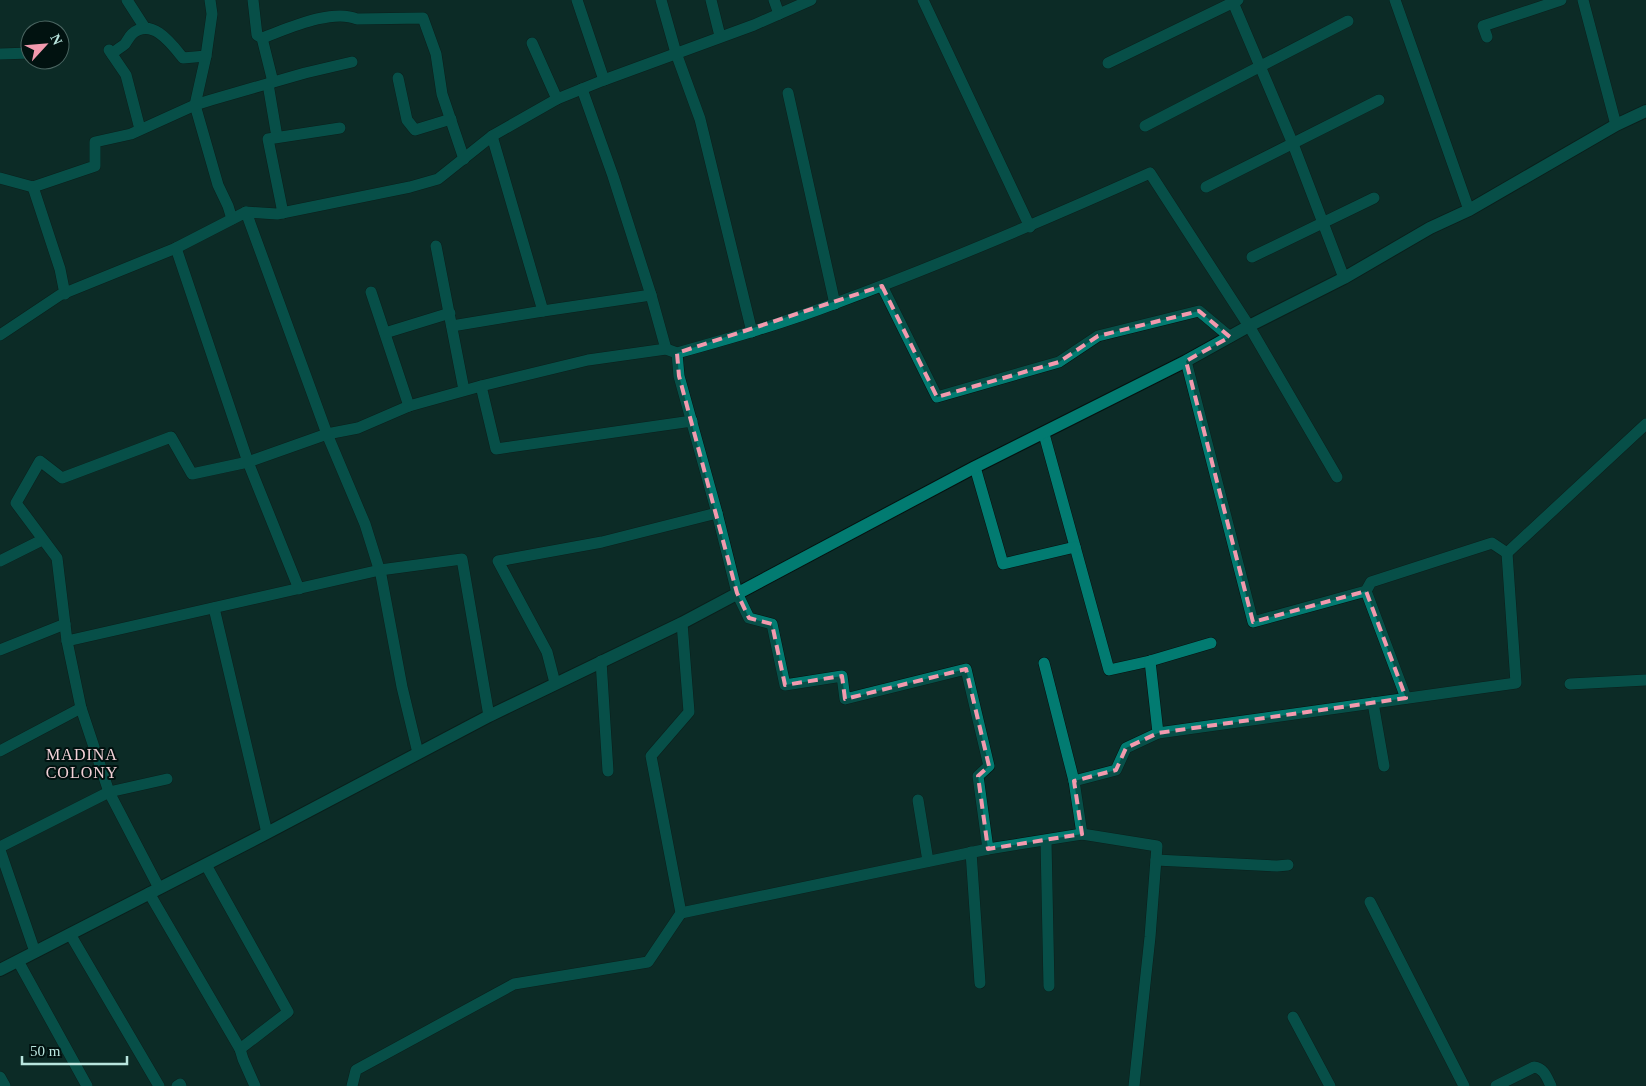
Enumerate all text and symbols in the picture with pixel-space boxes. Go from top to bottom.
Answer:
north arrow [20,20,70,70]
text: N [47,32,65,47]
district label: MADINA COLONY [46,746,118,781]
scale bar [22,1034,128,1066]
text: 50 m [30,1043,61,1059]

